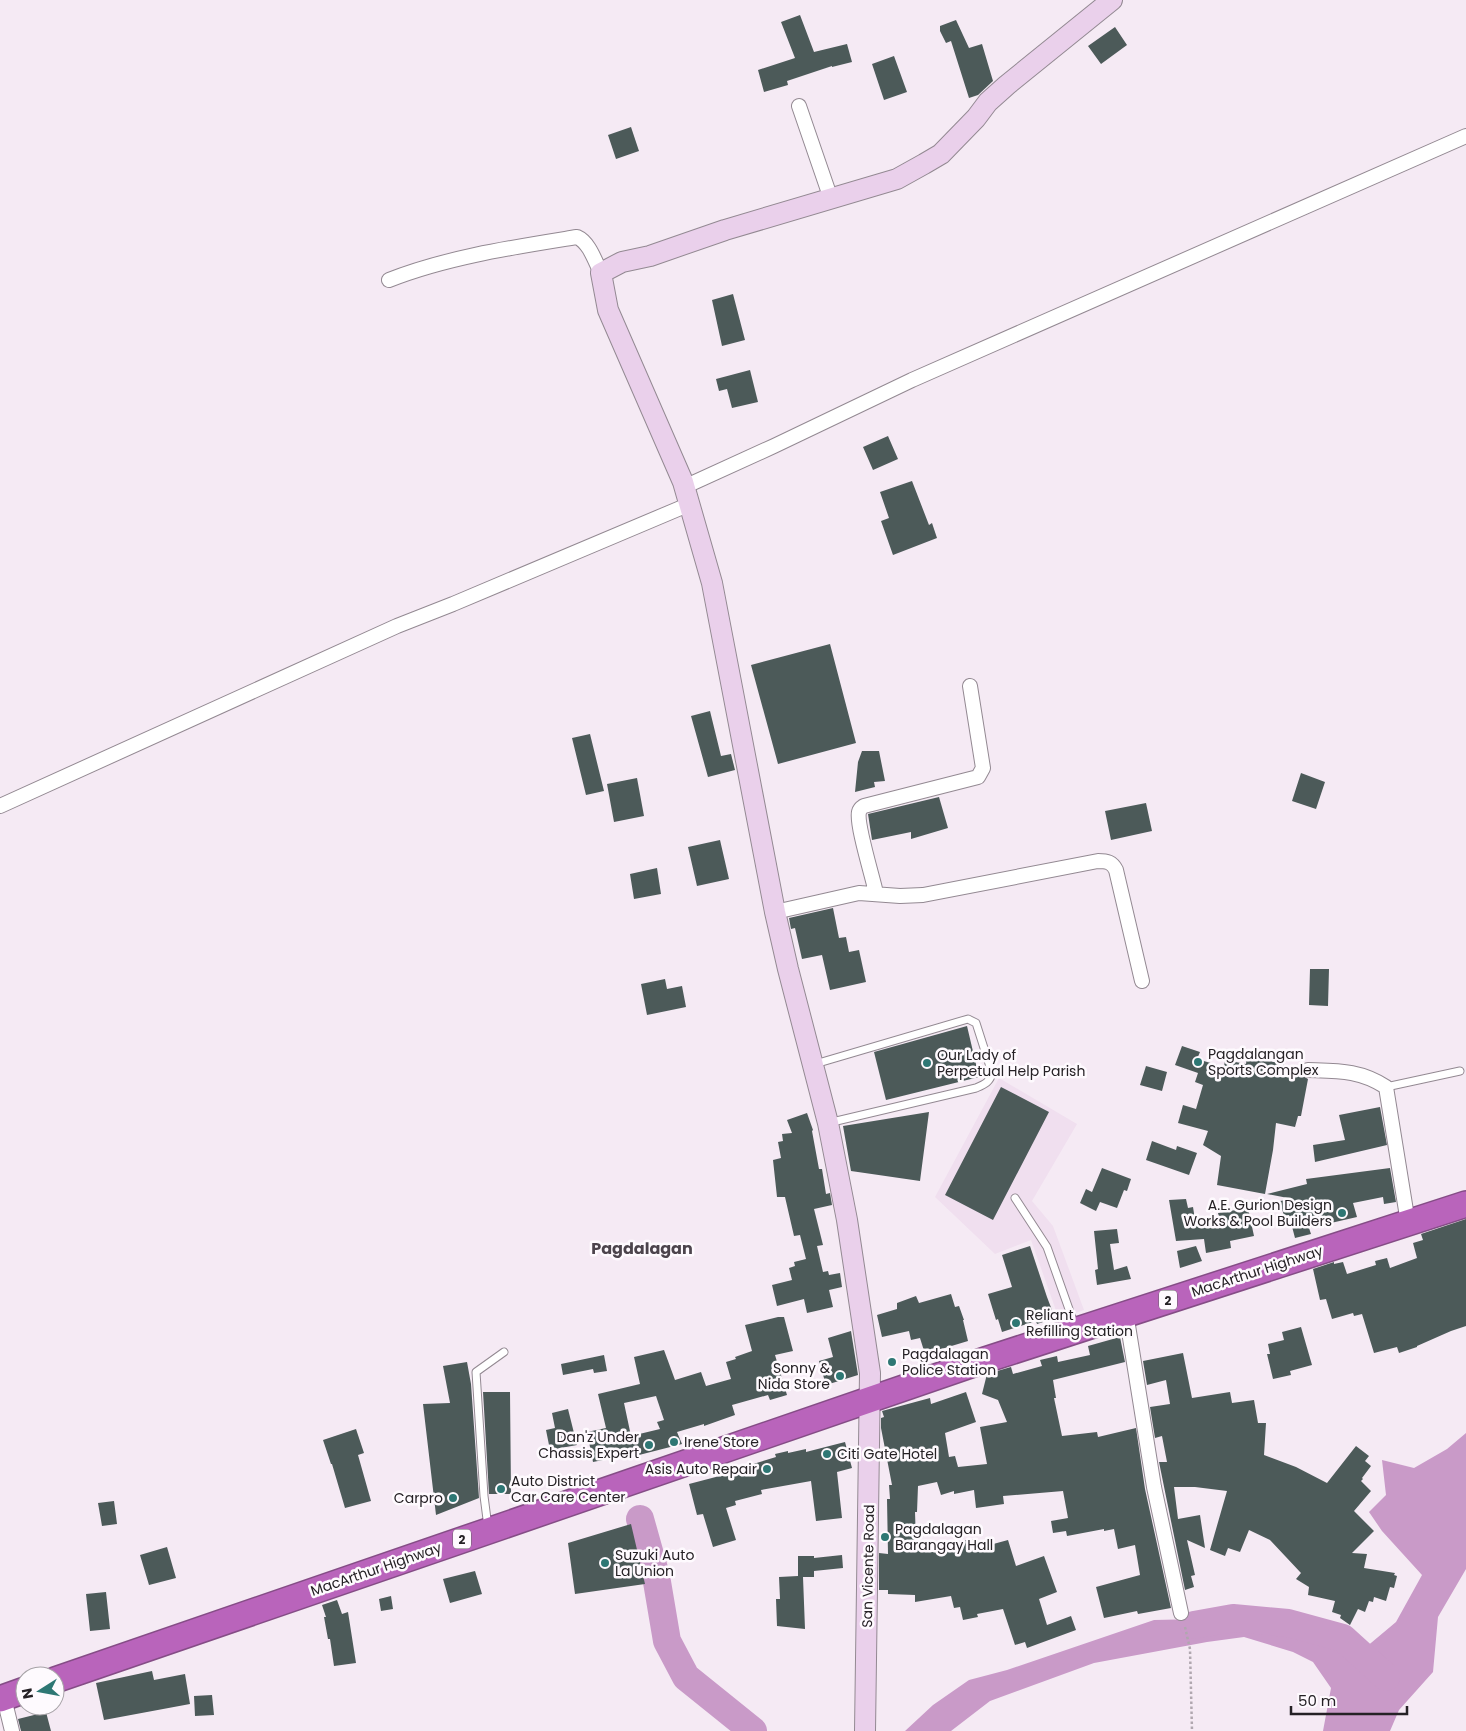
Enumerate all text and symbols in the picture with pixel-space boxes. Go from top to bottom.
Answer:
place label: Pagdalangan Sports Complex [1208,1044,1319,1080]
place label: Our Lady of Perpetual Help Parish [937,1045,1085,1081]
marker: Pagdalangan Sports Complex [1192,1056,1204,1068]
marker: Our Lady of Perpetual Help Parish [921,1057,933,1069]
place label: A.E. Gurion Design Works & Pool Builders [1184,1195,1332,1231]
marker: A.E. Gurion Design Works & Pool Builders [1336,1207,1348,1219]
district label: Pagdalagan [591,1237,693,1260]
street label: MacArthur Highway [1189,1240,1325,1302]
road number: 2 [1159,1290,1177,1310]
place label: Reliant Refilling Station [1026,1305,1133,1341]
marker: Reliant Refilling Station [1010,1317,1022,1329]
place label: Pagdalagan Police Station [902,1344,996,1380]
marker: Pagdalagan Police Station [886,1356,898,1368]
place label: Sonny & Nida Store [758,1358,831,1394]
marker: Sonny & Nida Store [834,1370,846,1382]
place label: Dan'z Under Chassis Expert [538,1427,639,1463]
place label: Irene Store [684,1432,759,1452]
marker: Irene Store [668,1436,680,1448]
marker: Dan'z Under Chassis Expert [643,1439,655,1451]
place label: Citi Gate Hotel [837,1444,937,1464]
marker: Citi Gate Hotel [821,1448,833,1460]
place label: Asis Auto Repair [645,1459,757,1479]
marker: Asis Auto Repair [761,1463,773,1475]
place label: Auto District Car Care Center [511,1471,626,1507]
marker: Auto District Car Care Center [495,1483,507,1495]
place label: Carpro [394,1488,443,1508]
marker: Carpro [447,1492,459,1504]
street label: San Vicente Road [857,1504,879,1628]
place label: Pagdalagan Barangay Hall [895,1519,993,1555]
road number: 2 [453,1530,471,1548]
marker: Pagdalagan Barangay Hall [879,1531,891,1543]
street label: MacArthur Highway [308,1537,444,1601]
place label: Suzuki Auto La Union [615,1545,694,1581]
marker: Suzuki Auto La Union [599,1557,611,1569]
north arrow [15,1666,65,1716]
scale bar [1291,1684,1407,1716]
text: N [16,1686,38,1701]
text: 50 m [1298,1690,1336,1711]

